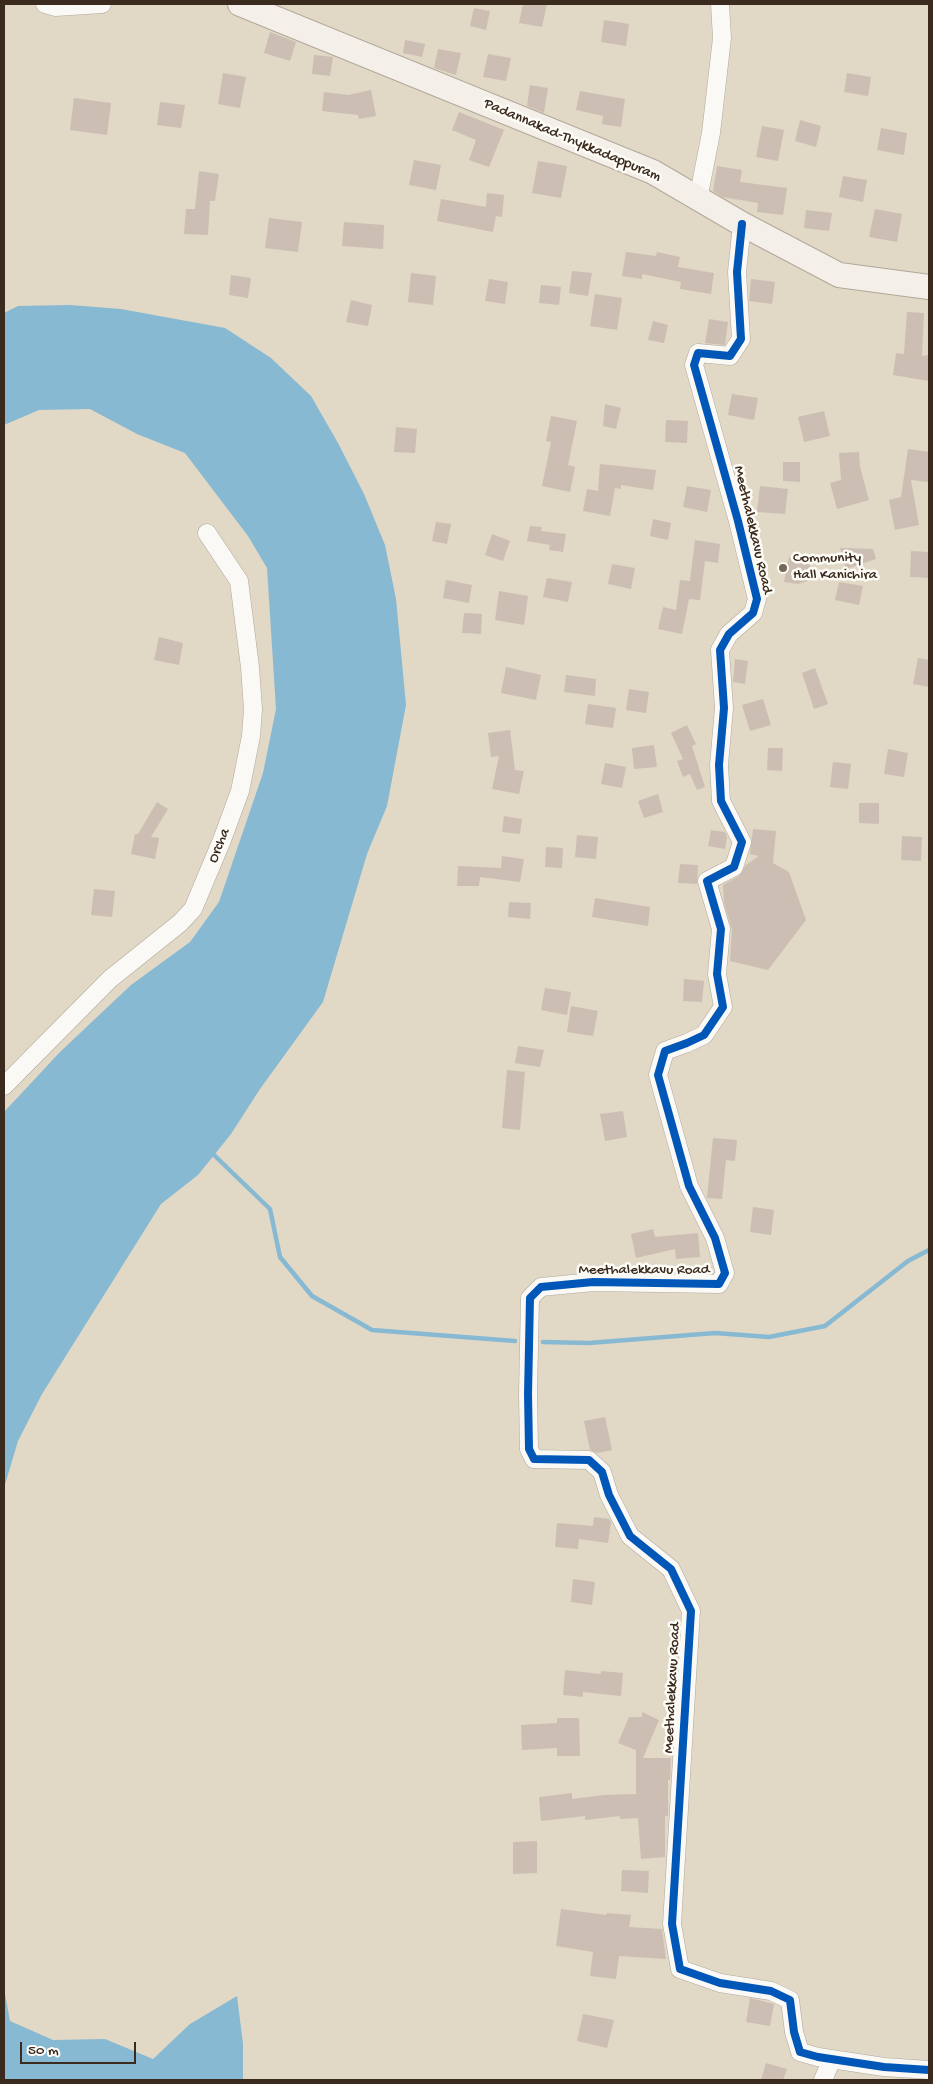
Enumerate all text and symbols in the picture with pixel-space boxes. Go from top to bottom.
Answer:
street label: Padannakad-Thykkadappuram [481,95,663,187]
street label: Meethalekkavu Road [728,464,776,596]
place label: Community Hall Kanichira [793,550,877,585]
marker: Community Hall Kanichira [777,562,789,574]
street label: Orcha [205,826,235,866]
street label: Meethalekkavu Road [578,1262,710,1280]
street label: Meethalekkavu Road [661,1622,685,1754]
scale bar [22,2032,139,2064]
text: 50 m [28,2042,59,2060]

